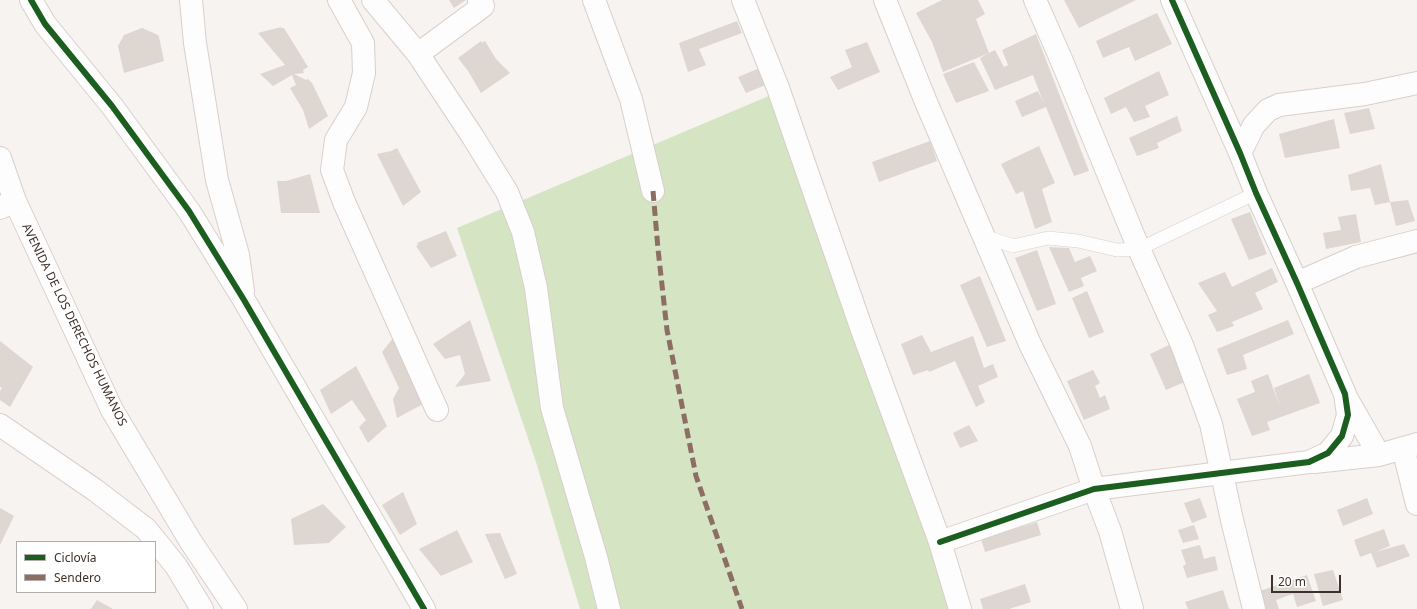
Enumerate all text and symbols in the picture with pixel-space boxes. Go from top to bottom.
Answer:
street label: AVENIDA DE LOS DERECHOS HUMANOS [19,221,129,429]
legend [16,541,156,593]
text: Ciclovía [54,549,96,566]
scale bar [1273,567,1343,593]
text: Sendero [54,569,101,586]
text: 20 m [1278,573,1306,590]

